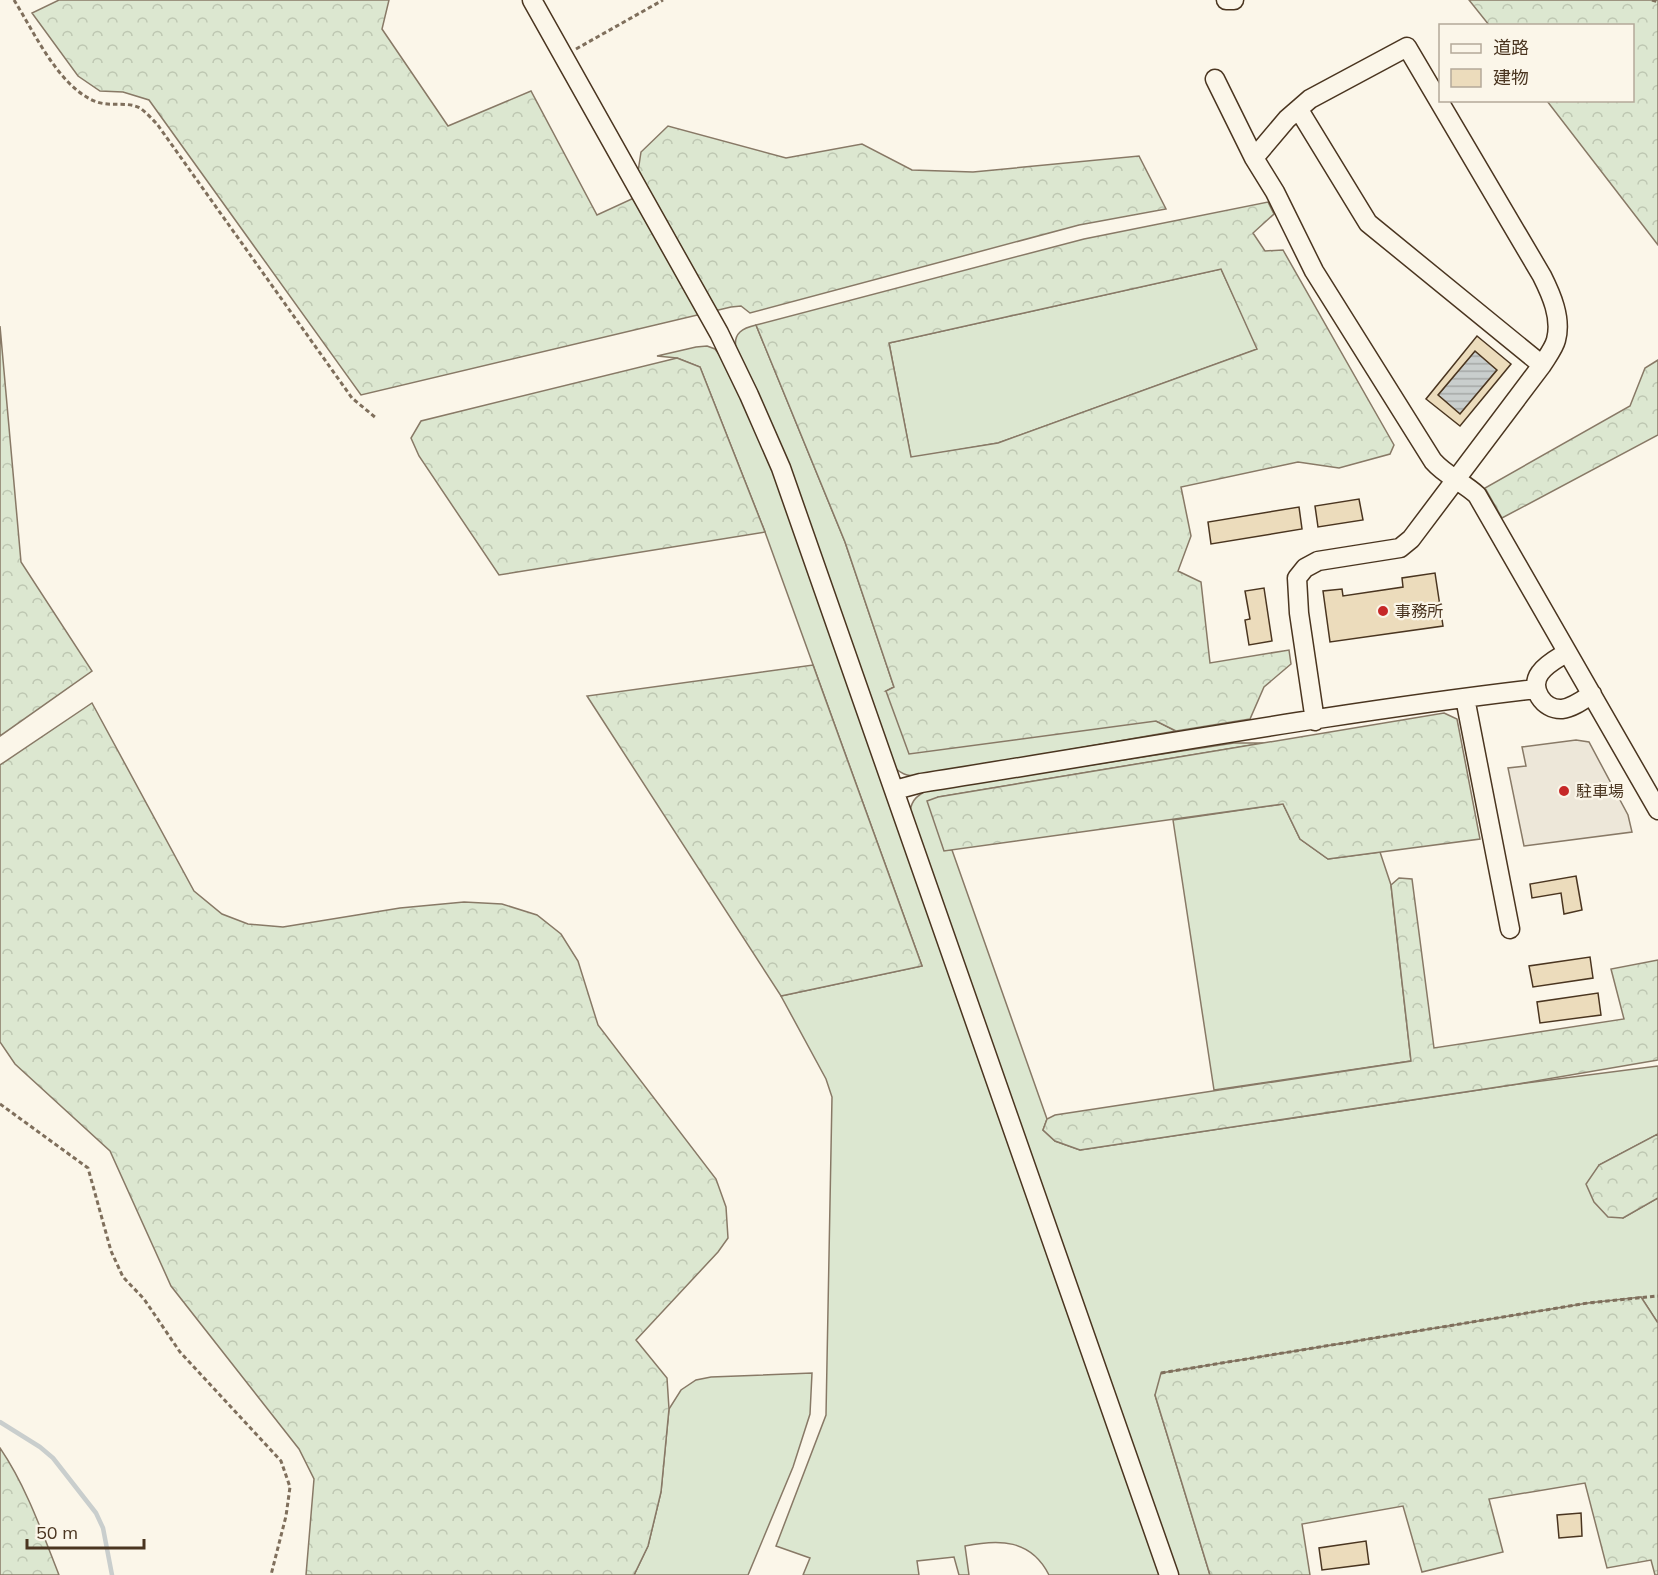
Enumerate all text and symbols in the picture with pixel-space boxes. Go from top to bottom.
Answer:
legend [1439,24,1634,102]
text: 道路 [1493,36,1529,59]
text: 建物 [1493,66,1529,89]
place label: 事務所 [1395,601,1443,621]
marker: 事務所 [1376,604,1390,618]
place label: 駐車場 [1576,781,1624,801]
marker: 駐車場 [1557,784,1571,798]
scale bar [27,1512,144,1550]
text: 50 m [36,1521,78,1544]

